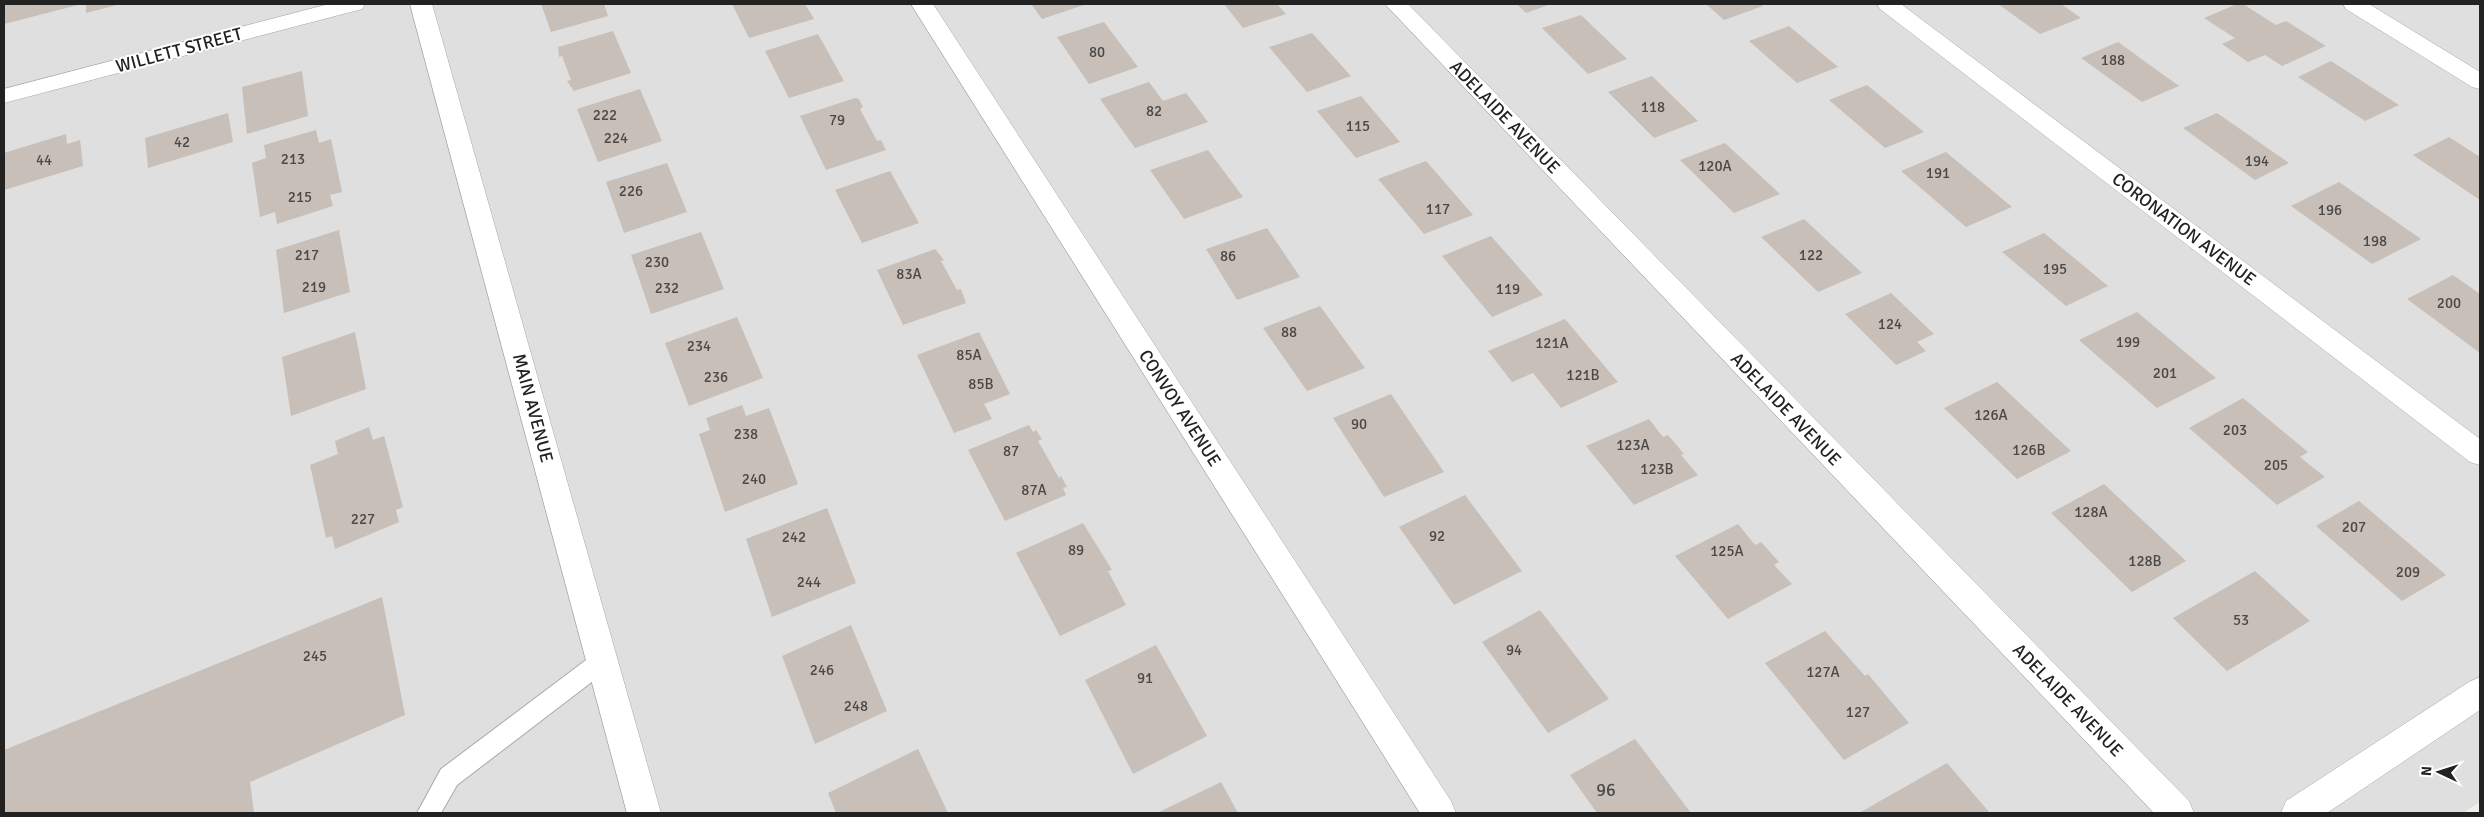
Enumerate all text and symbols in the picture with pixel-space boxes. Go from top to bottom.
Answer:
street label: WILLETT STREET [113,23,245,77]
house number: 80 [1089,43,1105,61]
house number: 188 [2101,51,2125,69]
street label: ADELAIDE AVENUE [1445,56,1565,178]
house number: 118 [1641,98,1665,116]
house number: 82 [1146,102,1162,120]
house number: 222 [593,106,617,124]
house number: 79 [829,111,845,129]
house number: 115 [1346,117,1370,135]
house number: 224 [604,129,628,147]
house number: 42 [174,133,190,151]
house number: 213 [281,150,305,168]
house number: 44 [36,151,52,169]
house number: 194 [2245,152,2269,170]
house number: 120A [1698,157,1732,175]
house number: 191 [1926,164,1950,182]
street label: CORONATION AVENUE [2108,168,2260,290]
house number: 226 [619,182,643,200]
house number: 215 [288,188,312,206]
house number: 117 [1426,200,1450,218]
house number: 196 [2318,201,2342,219]
house number: 198 [2363,232,2387,250]
house number: 217 [295,246,319,264]
house number: 122 [1799,246,1823,264]
house number: 86 [1220,247,1236,265]
house number: 230 [645,253,669,271]
house number: 195 [2043,260,2067,278]
house number: 83A [896,265,922,283]
house number: 219 [302,278,326,296]
house number: 232 [655,279,679,297]
house number: 119 [1496,280,1520,298]
house number: 200 [2437,294,2461,312]
house number: 124 [1878,315,1902,333]
house number: 88 [1281,323,1297,341]
house number: 199 [2116,333,2140,351]
house number: 121A [1535,334,1569,352]
house number: 234 [687,337,711,355]
house number: 85A [956,346,982,364]
street label: CONVOY AVENUE [1134,346,1226,470]
street label: ADELAIDE AVENUE [1726,348,1846,470]
street label: MAIN AVENUE [508,351,558,465]
house number: 201 [2153,364,2177,382]
house number: 121B [1566,366,1600,384]
house number: 236 [704,368,728,386]
house number: 85B [968,375,994,393]
house number: 126A [1974,406,2008,424]
house number: 90 [1351,415,1367,433]
house number: 203 [2223,421,2247,439]
house number: 238 [734,425,758,443]
house number: 123A [1616,436,1650,454]
house number: 126B [2012,441,2046,459]
house number: 87 [1003,442,1019,460]
house number: 205 [2264,456,2288,474]
house number: 123B [1640,460,1674,478]
house number: 240 [742,470,766,488]
house number: 87A [1021,481,1047,499]
house number: 128A [2074,503,2108,521]
house number: 227 [351,510,375,528]
house number: 207 [2342,518,2366,536]
house number: 92 [1429,527,1445,545]
house number: 242 [782,528,806,546]
house number: 89 [1068,541,1084,559]
house number: 125A [1710,542,1744,560]
house number: 128B [2128,552,2162,570]
house number: 209 [2396,563,2420,581]
house number: 244 [797,573,821,591]
house number: 53 [2233,611,2249,629]
street label: ADELAIDE AVENUE [2008,639,2128,761]
house number: 94 [1506,641,1522,659]
house number: 245 [303,647,327,665]
house number: 246 [810,661,834,679]
house number: 127A [1806,663,1840,681]
house number: 91 [1137,669,1153,687]
house number: 248 [844,697,868,715]
house number: 127 [1846,703,1870,721]
north arrow [2414,747,2464,797]
text: N [2418,766,2435,777]
house number: 96 [1596,779,1616,801]

